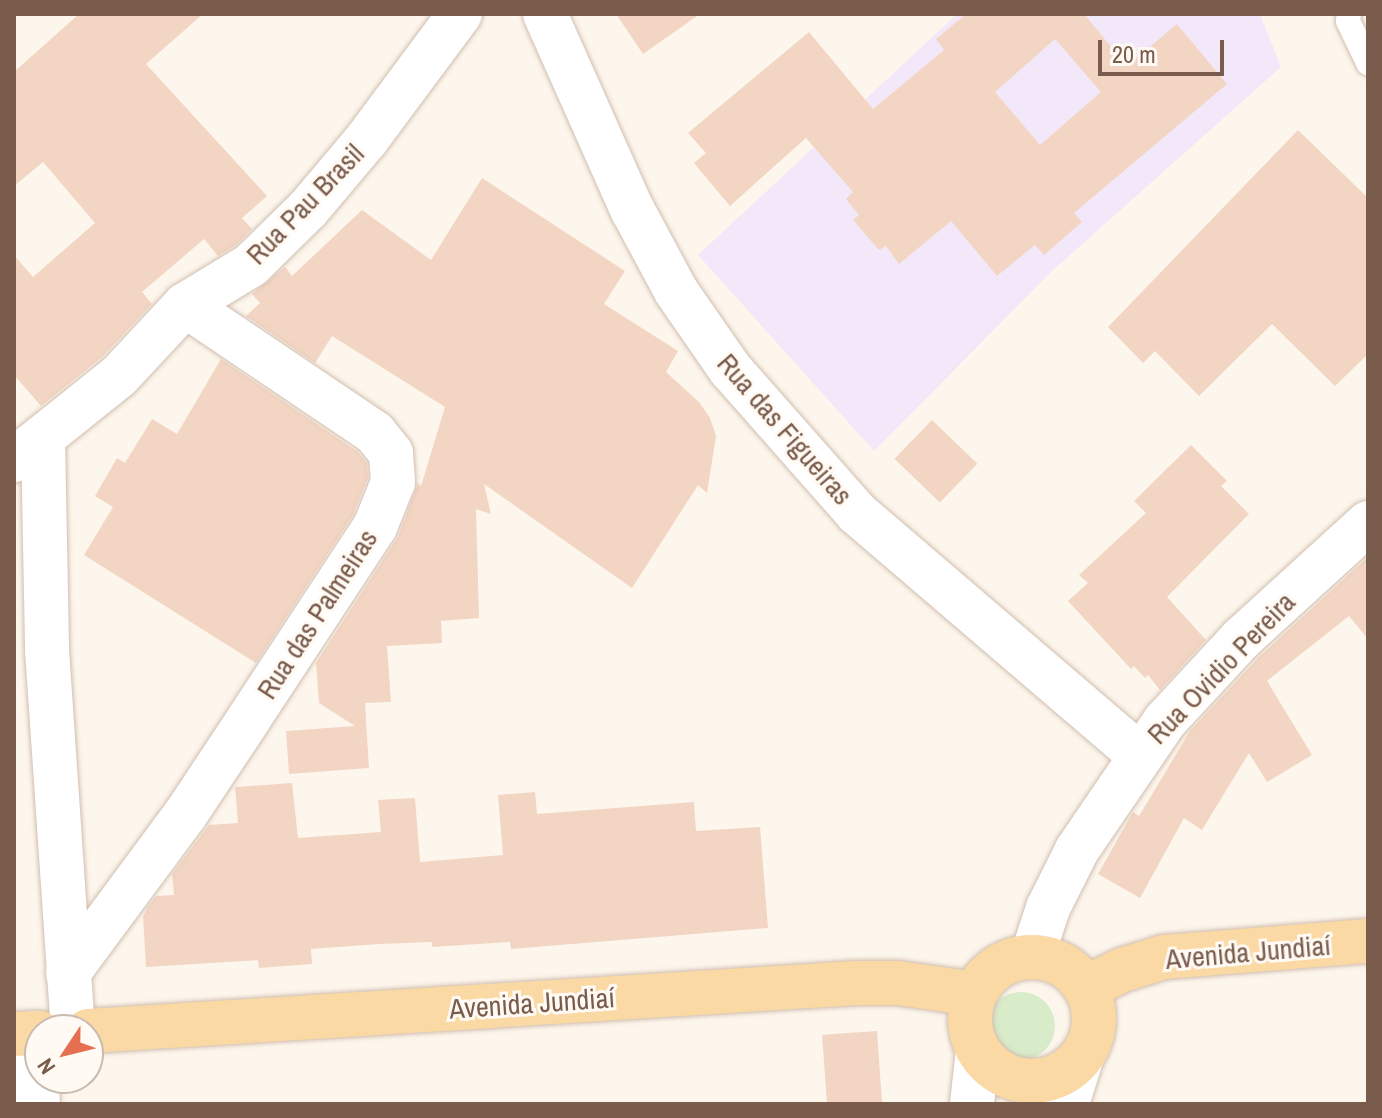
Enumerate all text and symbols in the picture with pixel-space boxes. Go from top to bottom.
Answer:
scale bar [1102,24,1228,74]
text: 20 m [1112,38,1156,70]
street label: Rua Pau Brasil [239,137,371,271]
street label: Rua das Figueiras [710,347,860,511]
street label: Rua das Palmeiras [250,523,384,705]
street label: Rua Ovidio Pereira [1140,585,1302,751]
street label: Avenida Jundiaí [1164,928,1332,976]
street label: Avenida Jundiaí [448,980,616,1026]
north arrow [24,1014,104,1094]
text: N [30,1053,62,1081]

